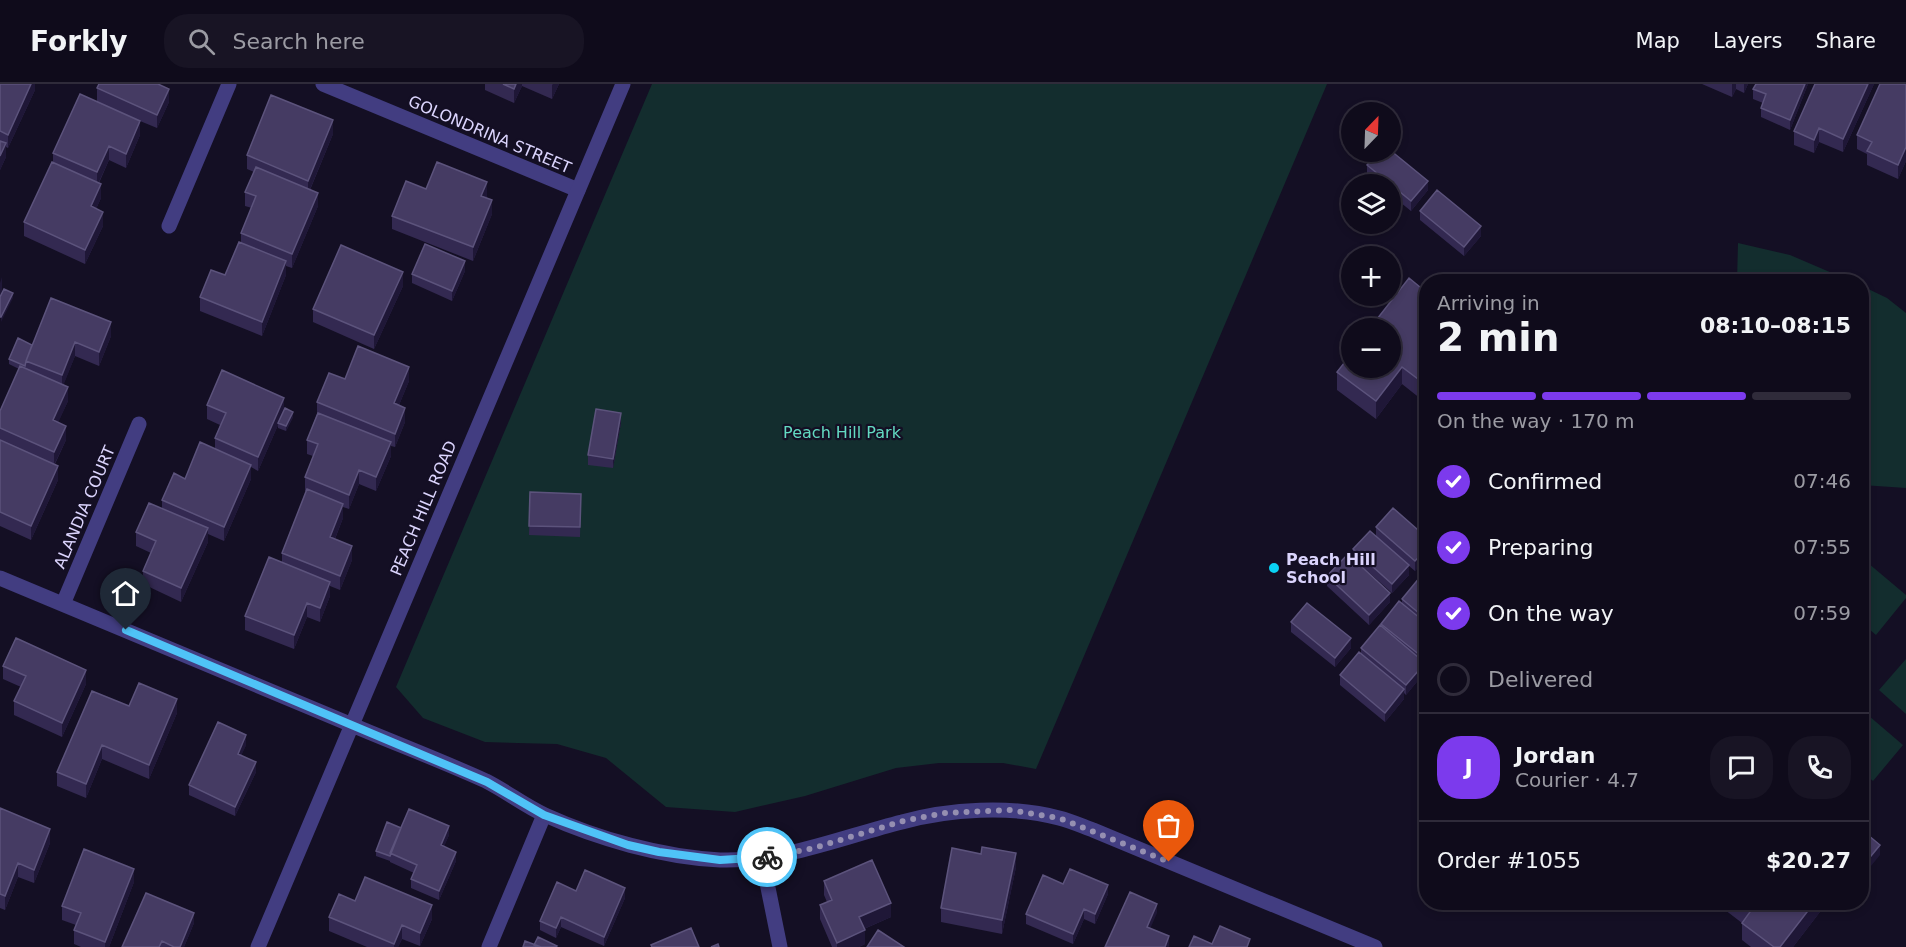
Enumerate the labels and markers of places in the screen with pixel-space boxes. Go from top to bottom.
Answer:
place label: Peach Hill School [1286,550,1376,587]
marker: Peach Hill School [1267,561,1281,575]
pin [100,568,151,630]
pin [1143,800,1194,862]

